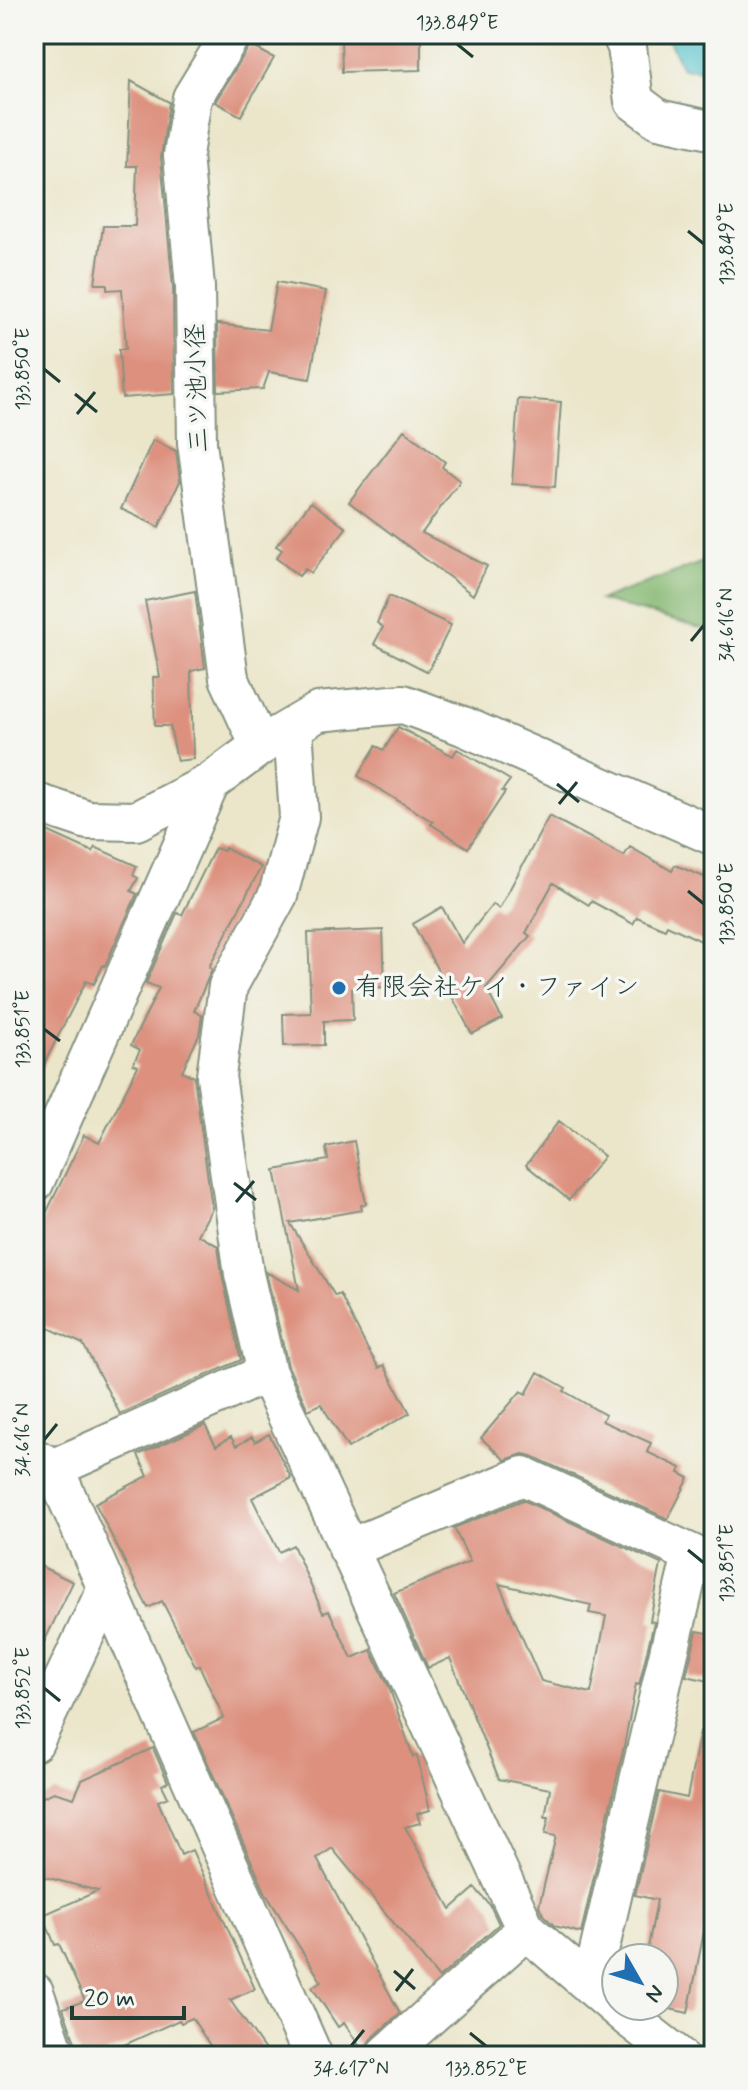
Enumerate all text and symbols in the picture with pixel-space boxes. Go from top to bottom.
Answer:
text: 133.849°E [416,10,498,37]
text: 133.849°E [714,203,741,285]
street label: 三ツ池小径 [179,322,217,454]
text: 133.850°E [10,328,37,410]
text: 34.616°N [714,588,741,662]
text: 133.850°E [714,863,741,945]
place label: 有限会社ケイ・ファイン [355,971,639,1005]
marker: 有限会社ケイ・ファイン [330,979,348,997]
text: 133.851°E [10,990,37,1068]
text: 34.616°N [10,1403,37,1477]
text: 133.851°E [714,1524,741,1602]
text: 133.852°E [10,1647,37,1729]
north arrow [600,1942,680,2022]
scale bar [72,1970,184,2020]
text: N [638,1979,669,2008]
text: 20 m [84,1984,135,2015]
text: 34.617°N [313,2056,389,2083]
text: 133.852°E [445,2056,527,2083]

